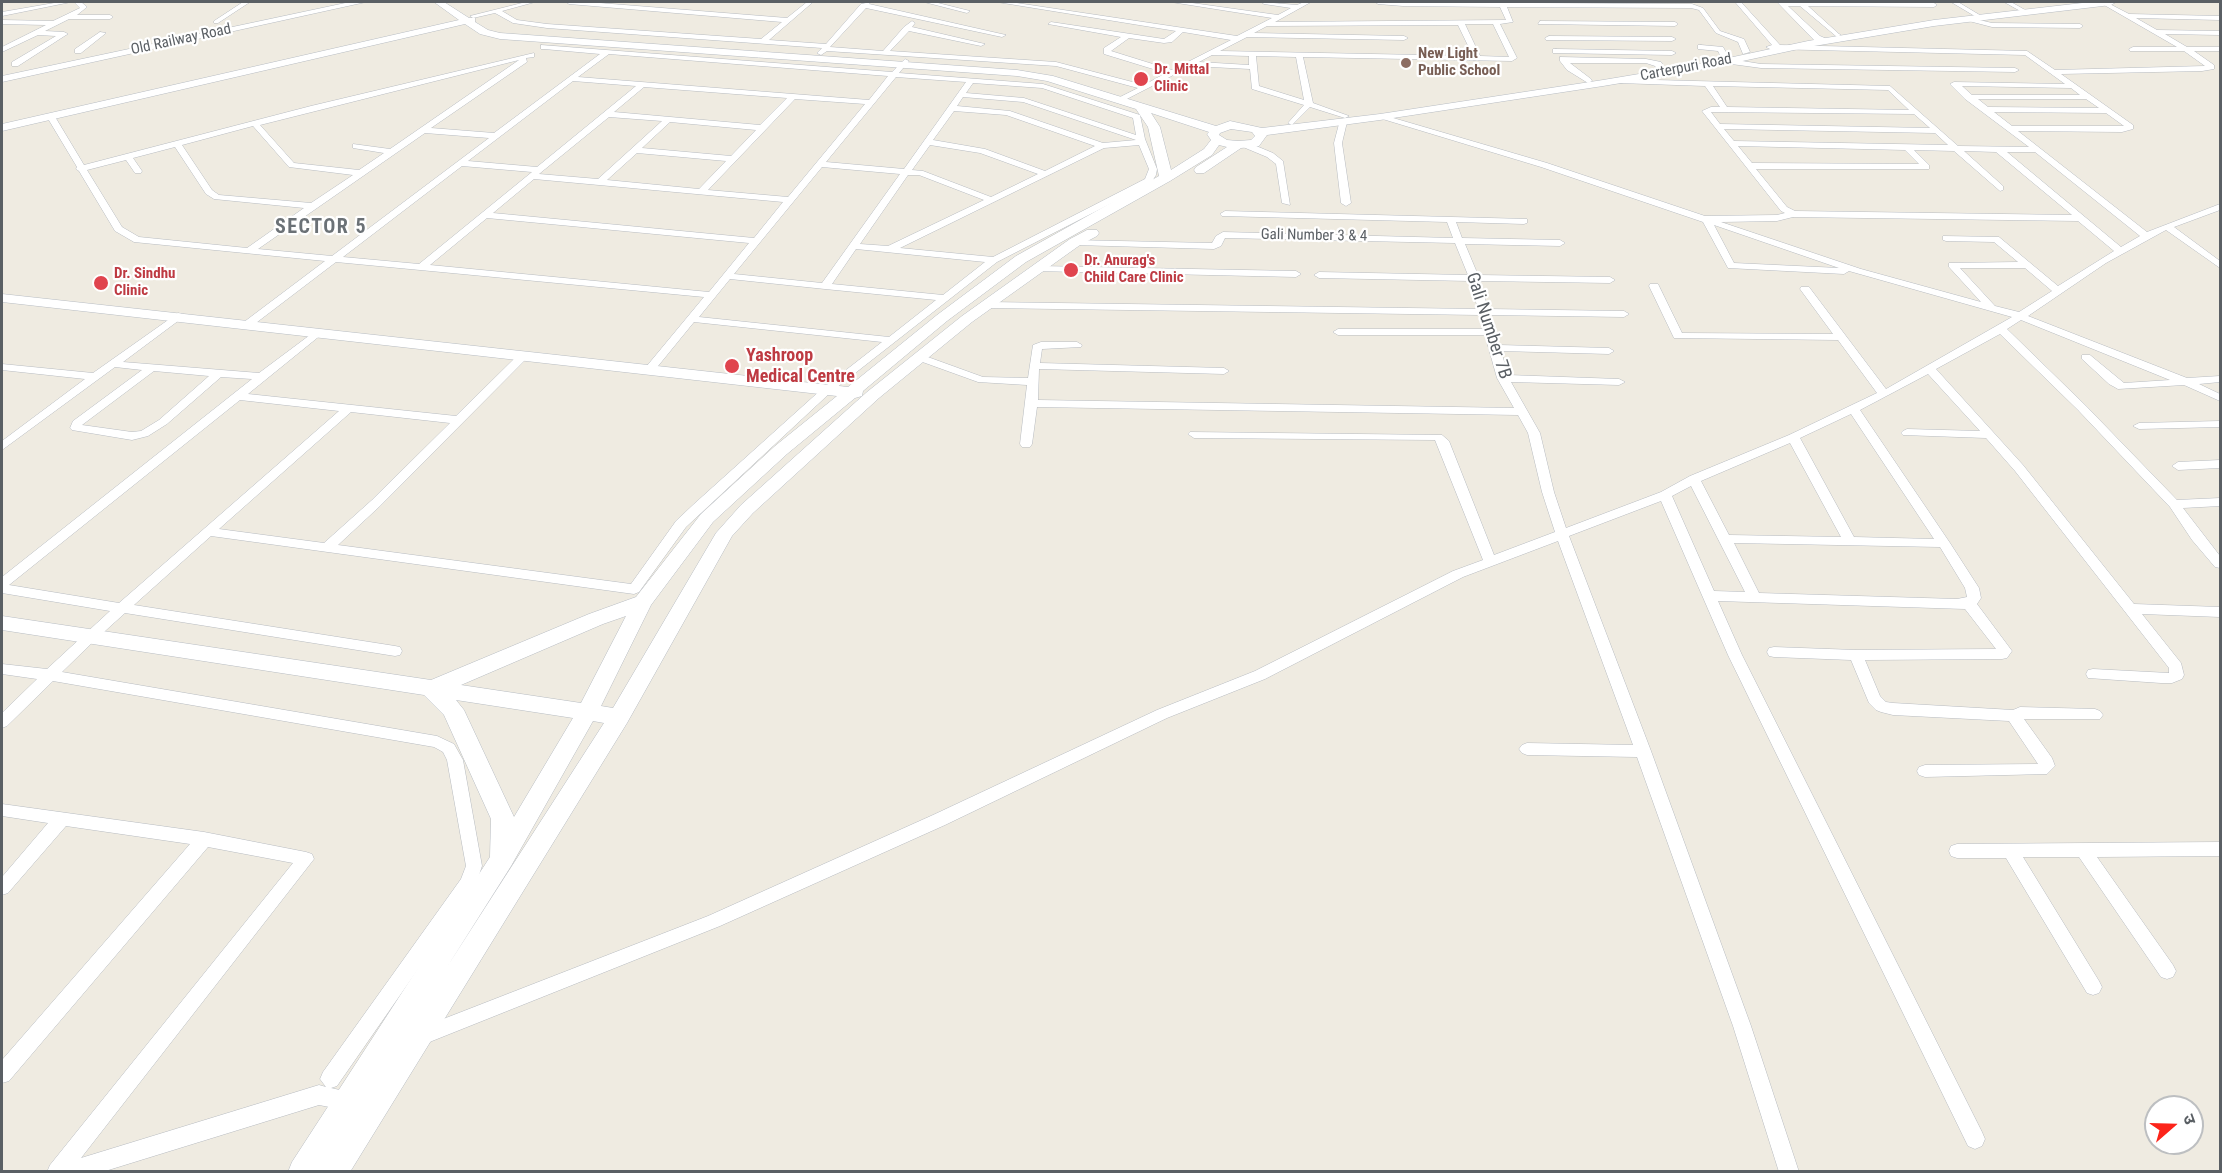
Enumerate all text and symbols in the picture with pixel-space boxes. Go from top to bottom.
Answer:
street label: Old Railway Road [129,21,233,59]
place label: New Light Public School [1418,45,1500,80]
street label: Carterpuri Road [1639,50,1733,86]
marker: New Light Public School [1399,56,1413,70]
place label: Dr. Mittal Clinic [1154,61,1209,96]
marker: Dr. Mittal Clinic [1132,70,1150,88]
district label: SECTOR 5 [275,216,367,240]
street label: Gali Number 3 & 4 [1261,226,1367,246]
place label: Dr. Anurag's Child Care Clinic [1084,252,1184,287]
marker: Dr. Anurag's Child Care Clinic [1062,261,1080,279]
place label: Dr. Sindhu Clinic [114,265,175,300]
street label: Gali Number 7B [1461,270,1515,382]
marker: Dr. Sindhu Clinic [92,274,110,292]
place label: Yashroop Medical Centre [746,345,855,388]
marker: Yashroop Medical Centre [723,357,741,375]
north arrow [2144,1095,2204,1155]
text: उ [2179,1112,2200,1127]

